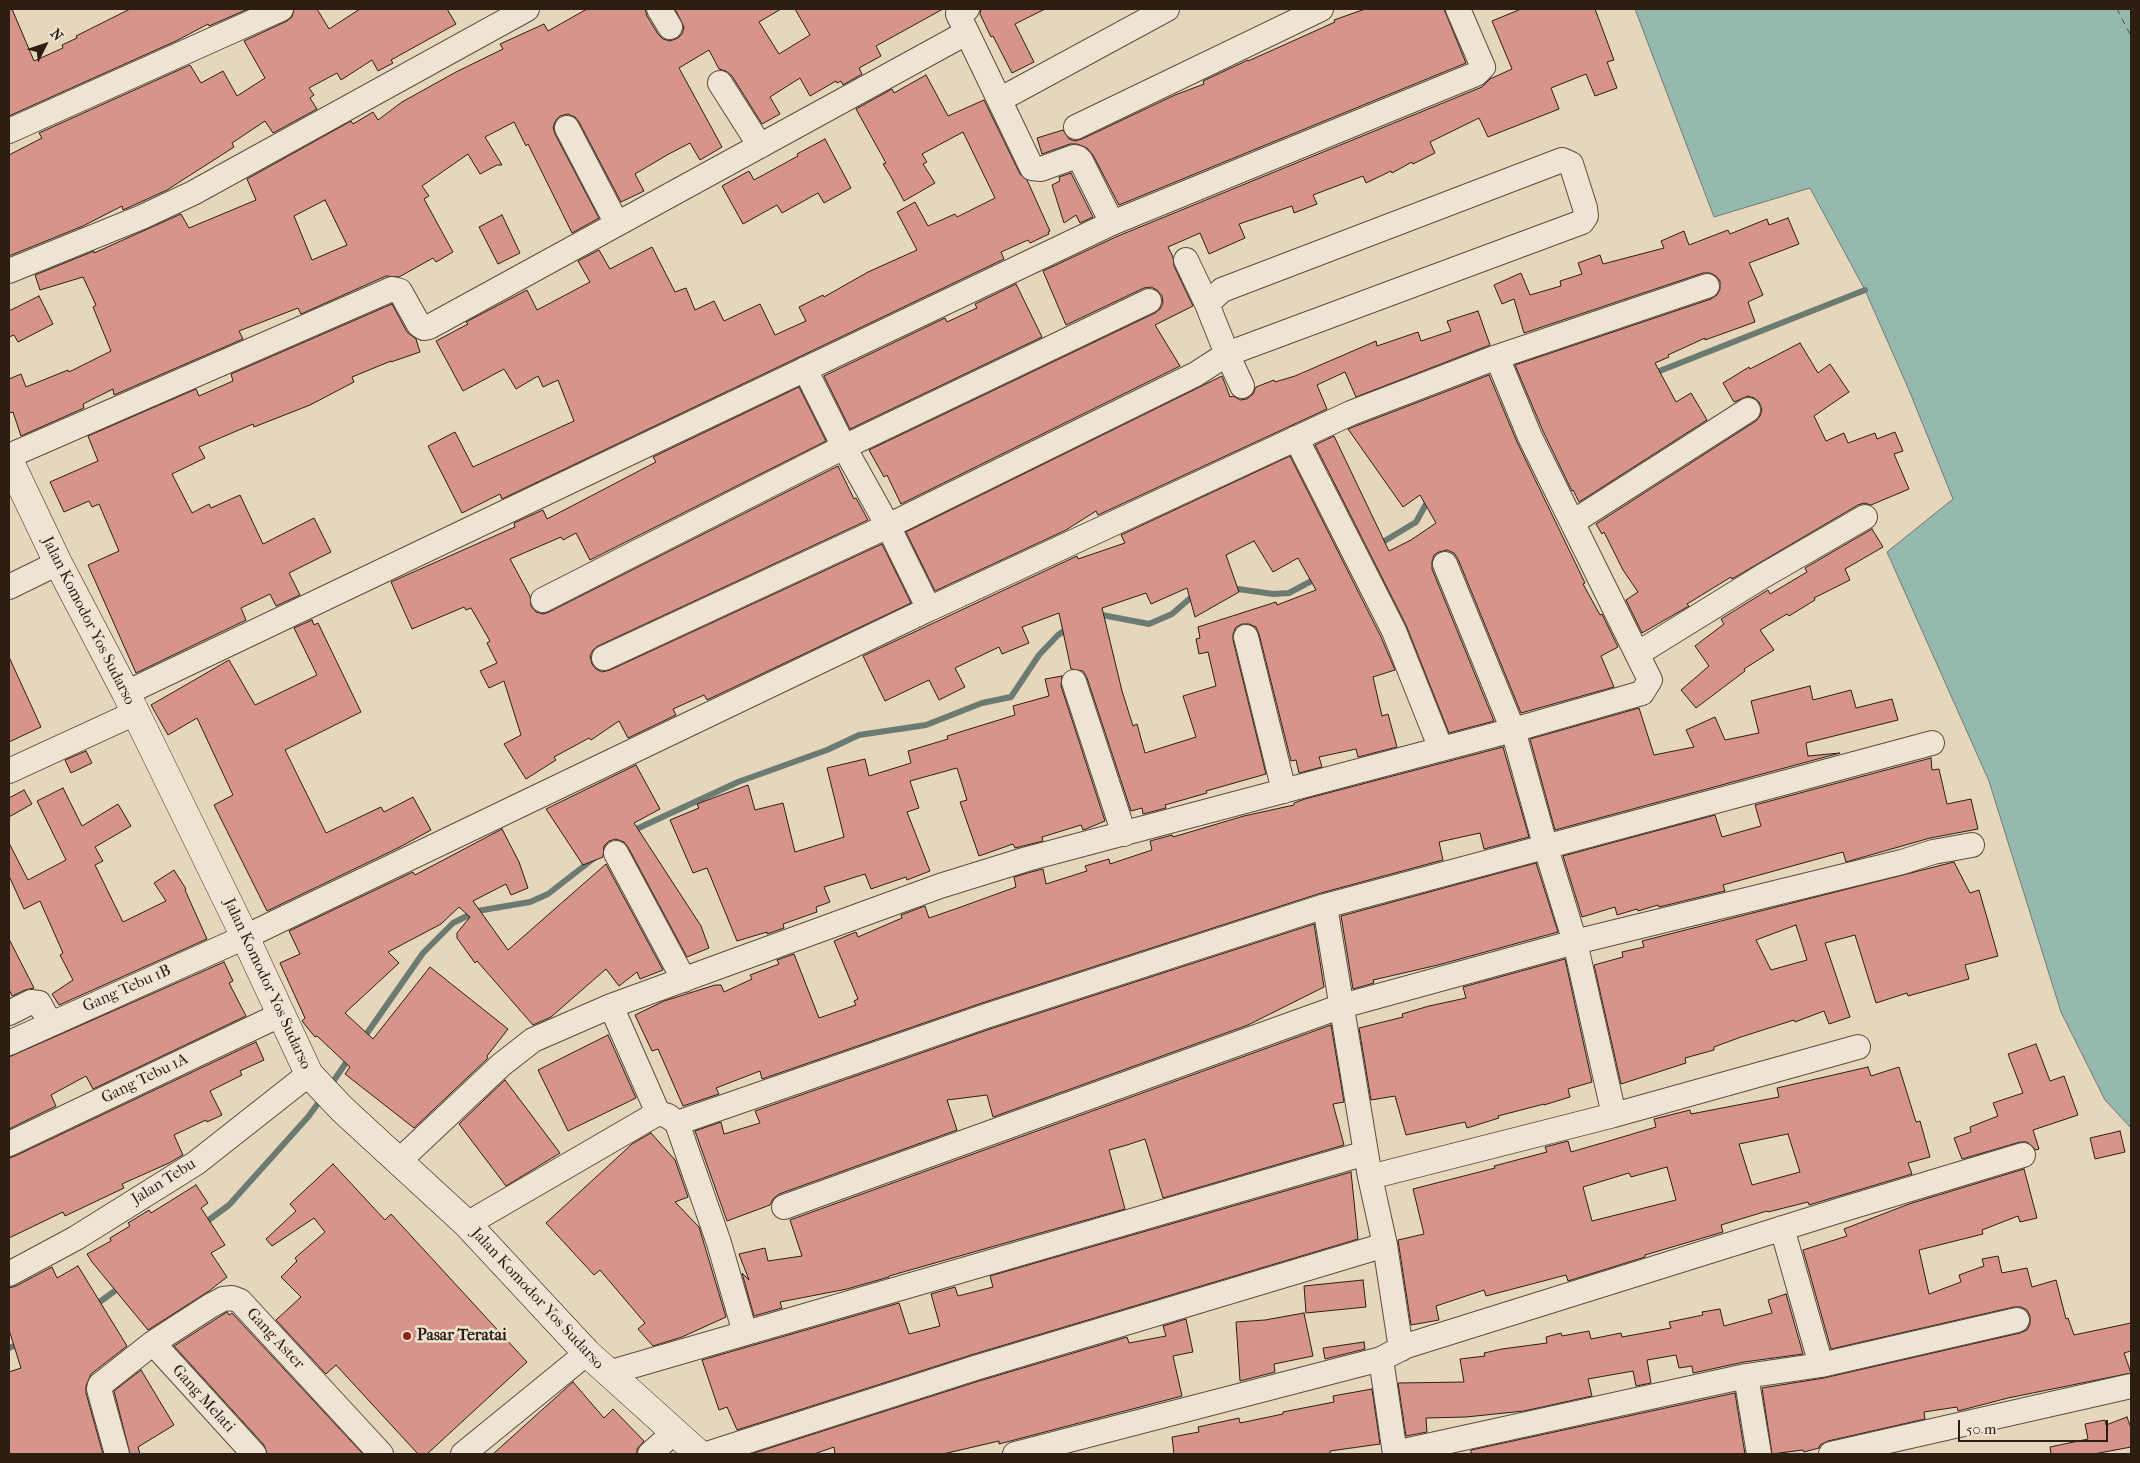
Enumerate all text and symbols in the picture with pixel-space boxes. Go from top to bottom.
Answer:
north arrow [20,20,70,70]
text: N [47,25,67,44]
street label: Jalan Komodor Yos Sudarso [37,534,139,708]
street label: Jalan Komodor Yos Sudarso [219,896,315,1072]
street label: Gang Tebu 1B [80,961,174,1017]
street label: Gang Tebu 1A [98,1050,192,1108]
street label: Jalan Tebu [128,1155,200,1209]
street label: Jalan Komodor Yos Sudarso [466,1224,608,1374]
street label: Gang Aster [242,1304,308,1374]
place label: Pasar Teratai [417,1326,507,1346]
marker: Pasar Teratai [401,1330,413,1342]
street label: Gang Melati [168,1361,238,1437]
scale bar [1960,1410,2110,1442]
text: 50 m [1966,1420,1996,1438]

